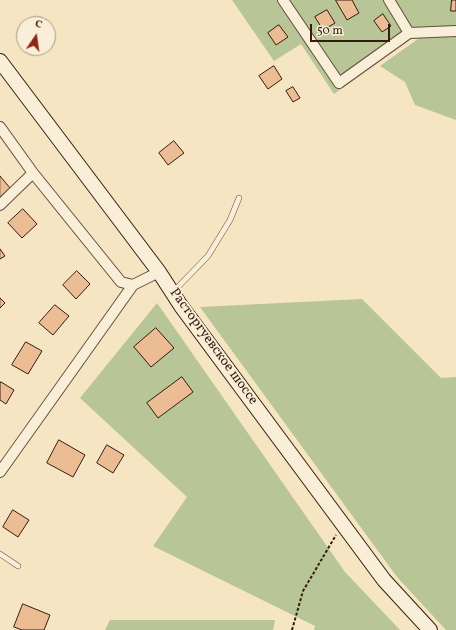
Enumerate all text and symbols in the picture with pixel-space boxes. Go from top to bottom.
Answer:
north arrow [16,16,56,56]
scale bar [312,16,392,42]
text: С [33,17,44,33]
text: 50 m [317,23,343,39]
street label: Расторгуевское шоссе [165,285,261,409]

